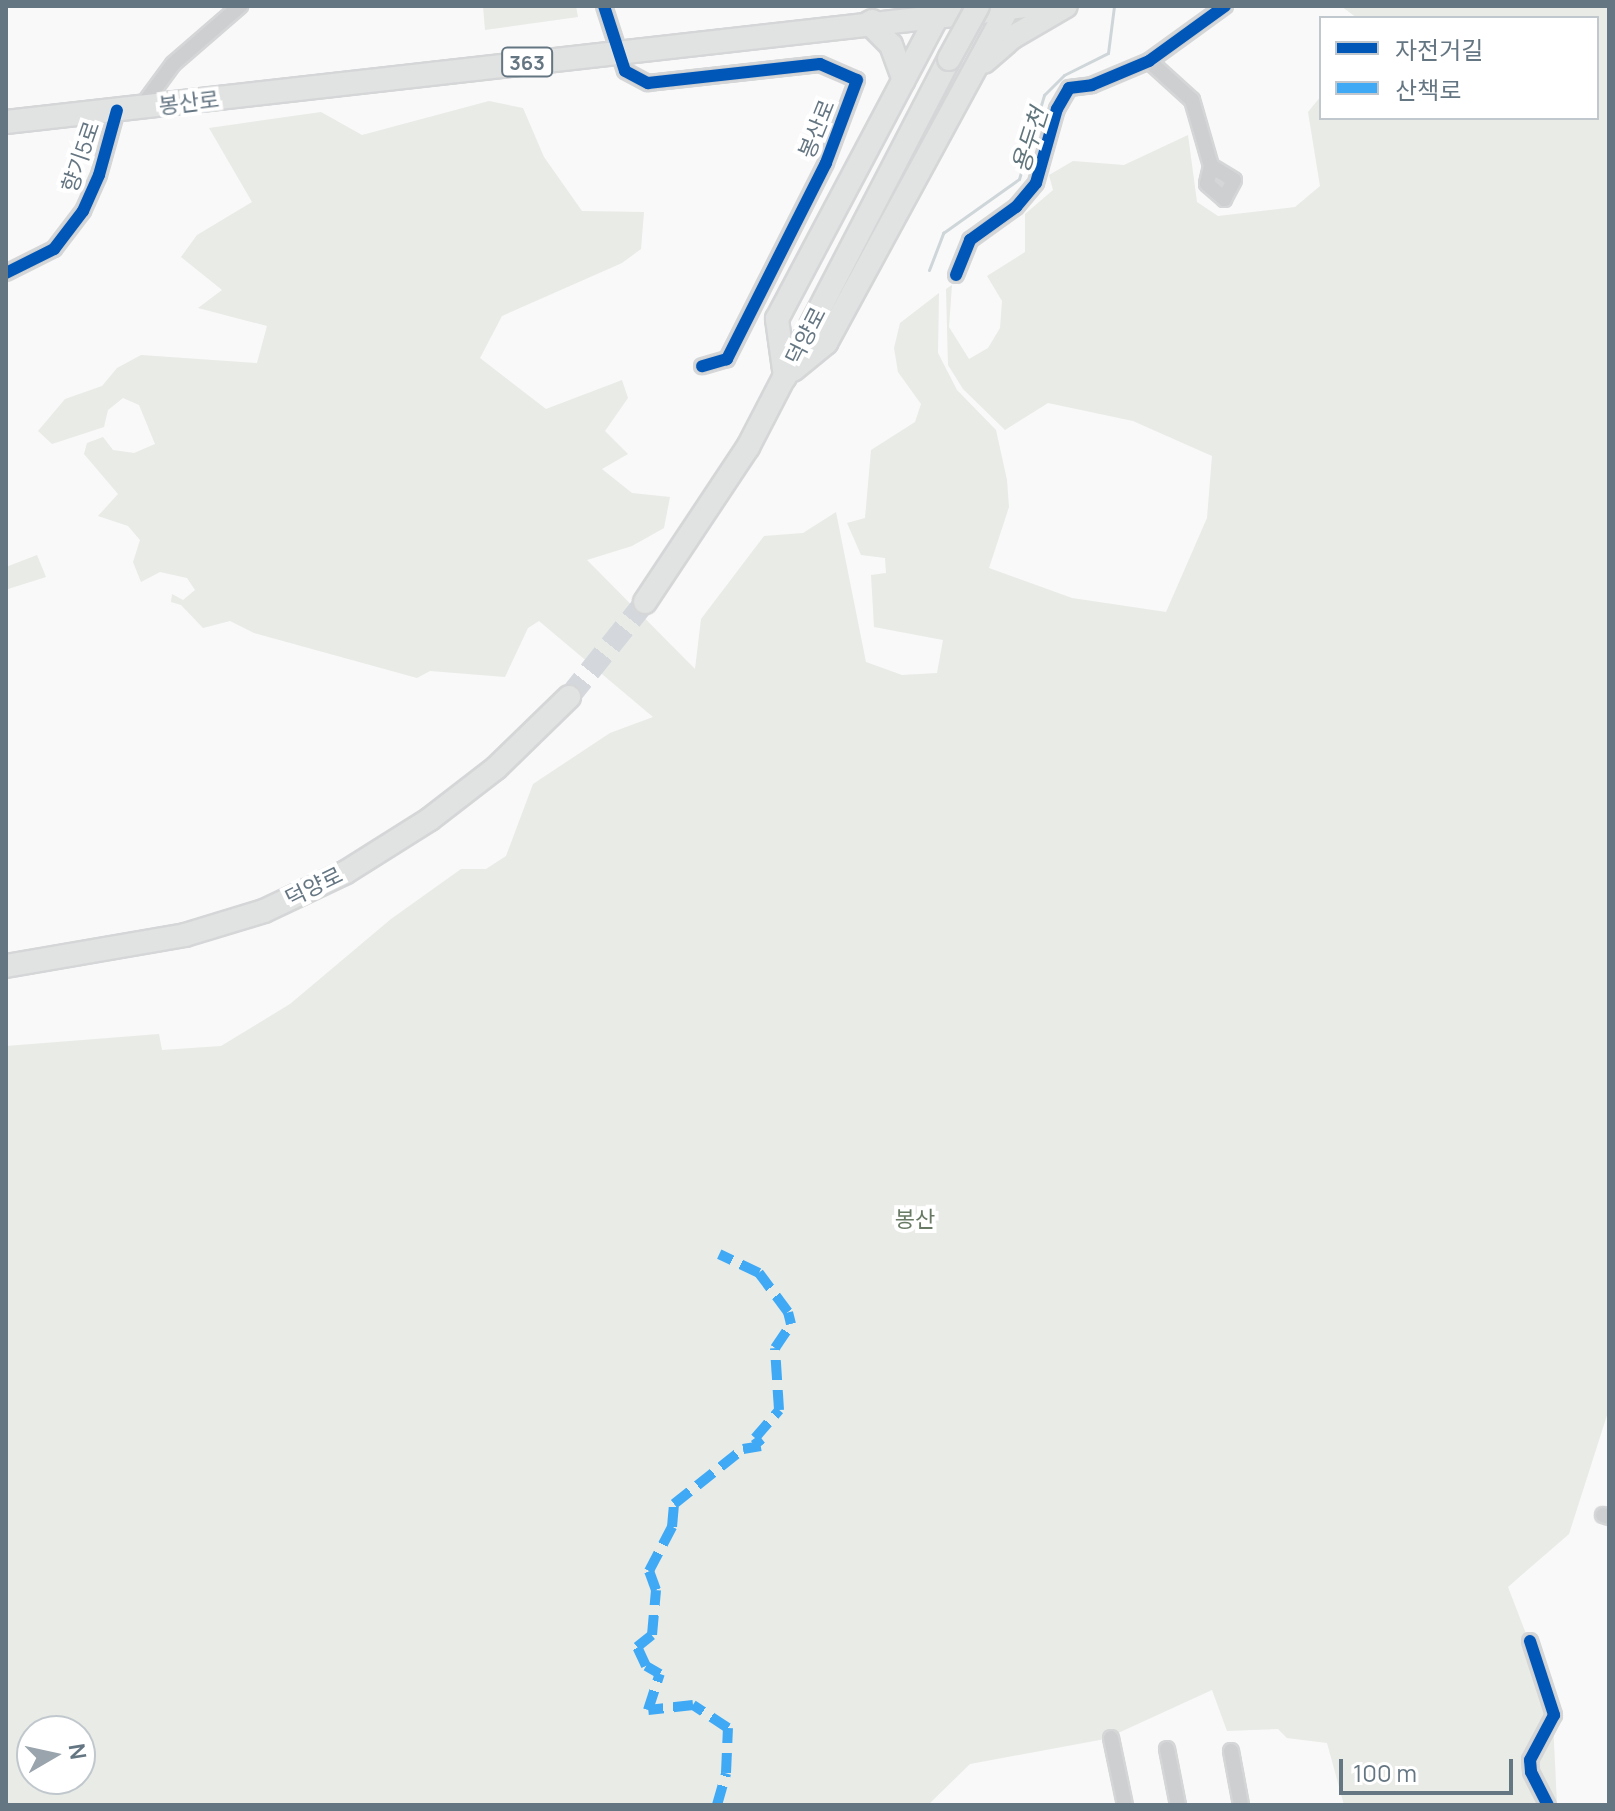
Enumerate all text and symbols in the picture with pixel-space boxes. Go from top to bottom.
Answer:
legend [1319,16,1599,120]
text: 자전거길 [1395,33,1483,66]
road number: 363 [501,46,553,78]
text: 산책로 [1395,73,1461,106]
street label: 봉산로 [157,86,221,120]
street label: 봉산로 [793,96,841,162]
water label: 용두천 [1005,104,1053,176]
street label: 향기5로 [57,118,105,196]
street label: 덕양로 [780,303,832,369]
street label: 덕양로 [281,862,347,912]
park label: 봉산 [895,1207,935,1233]
north arrow [16,1715,96,1795]
text: N [62,1741,94,1762]
scale bar [1343,1743,1517,1793]
text: 100 m [1353,1756,1417,1789]

